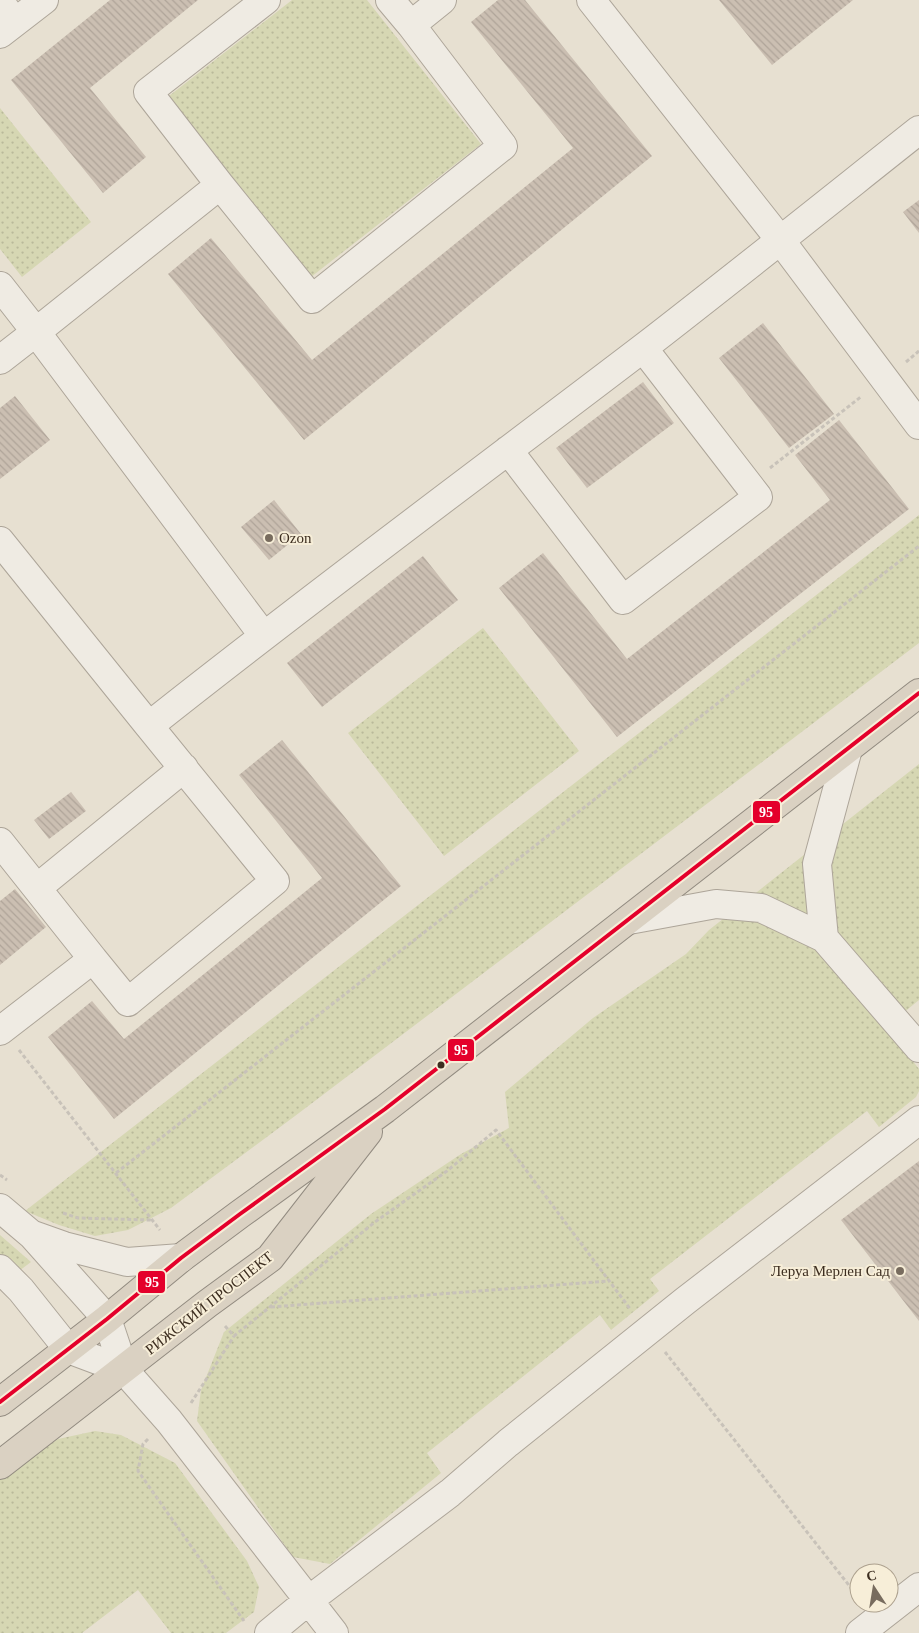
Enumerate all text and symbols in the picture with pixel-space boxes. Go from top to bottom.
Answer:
place label: Ozon [279,530,312,546]
marker: Ozon [263,532,275,544]
line badge: 95 [752,800,781,824]
text: 95 [759,805,773,820]
line badge: 95 [447,1038,475,1062]
text: 95 [454,1043,468,1058]
unlabelled marker [436,1060,446,1070]
street label: РИЖСКИЙ ПРОСПЕКТ [142,1248,276,1358]
place label: Леруа Мерлен Сад [771,1263,890,1279]
marker: Леруа Мерлен Сад [894,1265,906,1277]
line badge: 95 [137,1270,166,1294]
text: 95 [145,1275,159,1290]
north arrow [849,1563,899,1613]
text: С [865,1567,878,1584]

